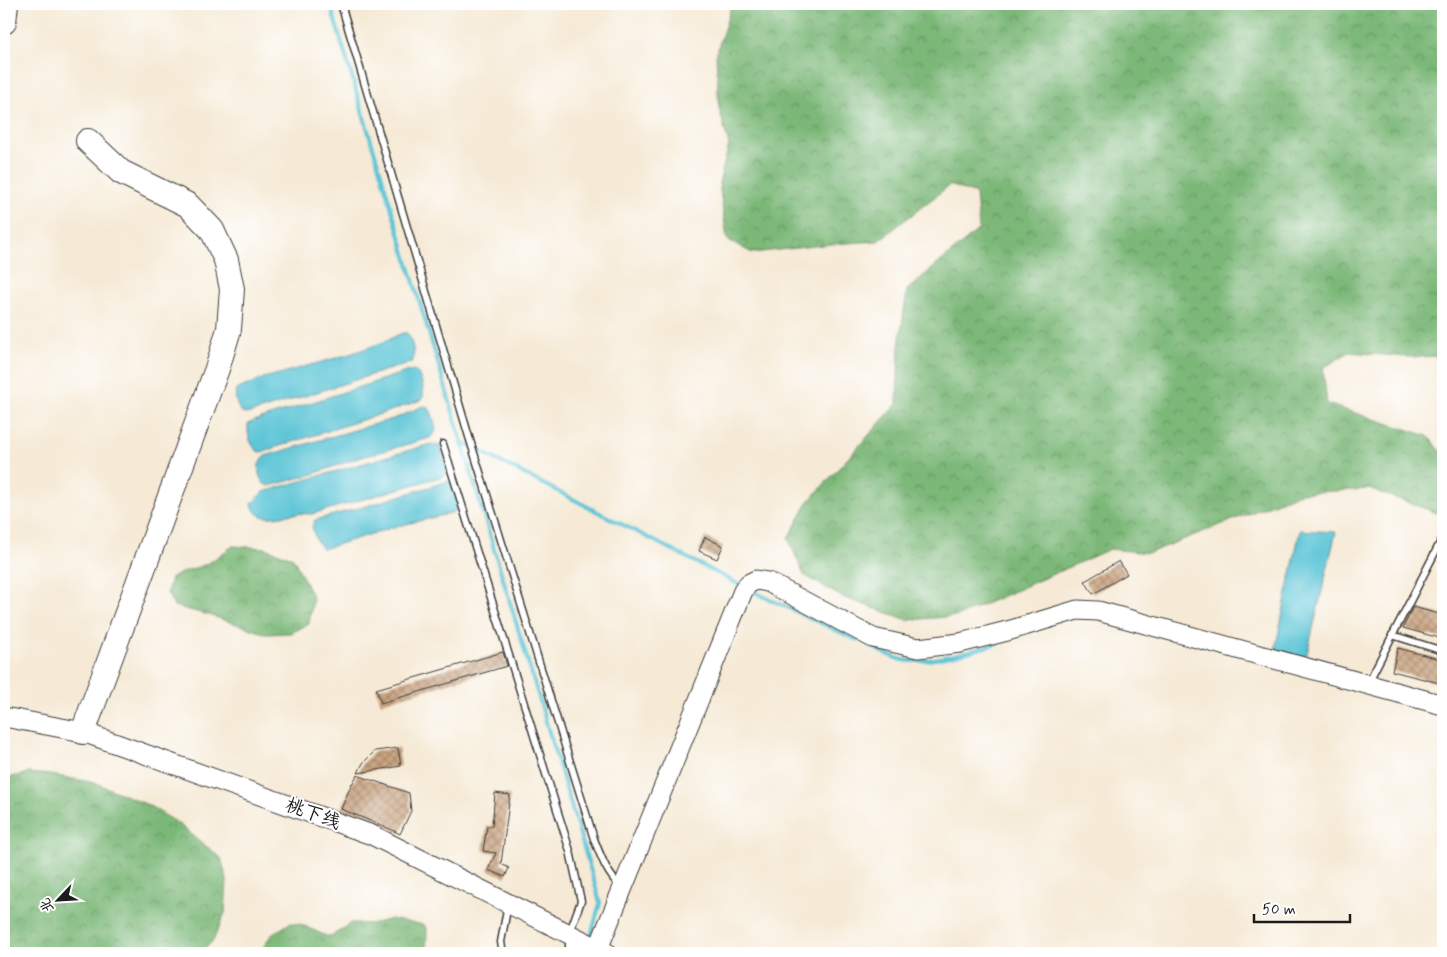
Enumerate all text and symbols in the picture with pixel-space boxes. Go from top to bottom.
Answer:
street label: 桃下线 [282,793,344,835]
north arrow [32,874,82,924]
scale bar [1254,892,1351,924]
text: 北 [36,895,58,915]
text: 50 m [1262,900,1296,920]

